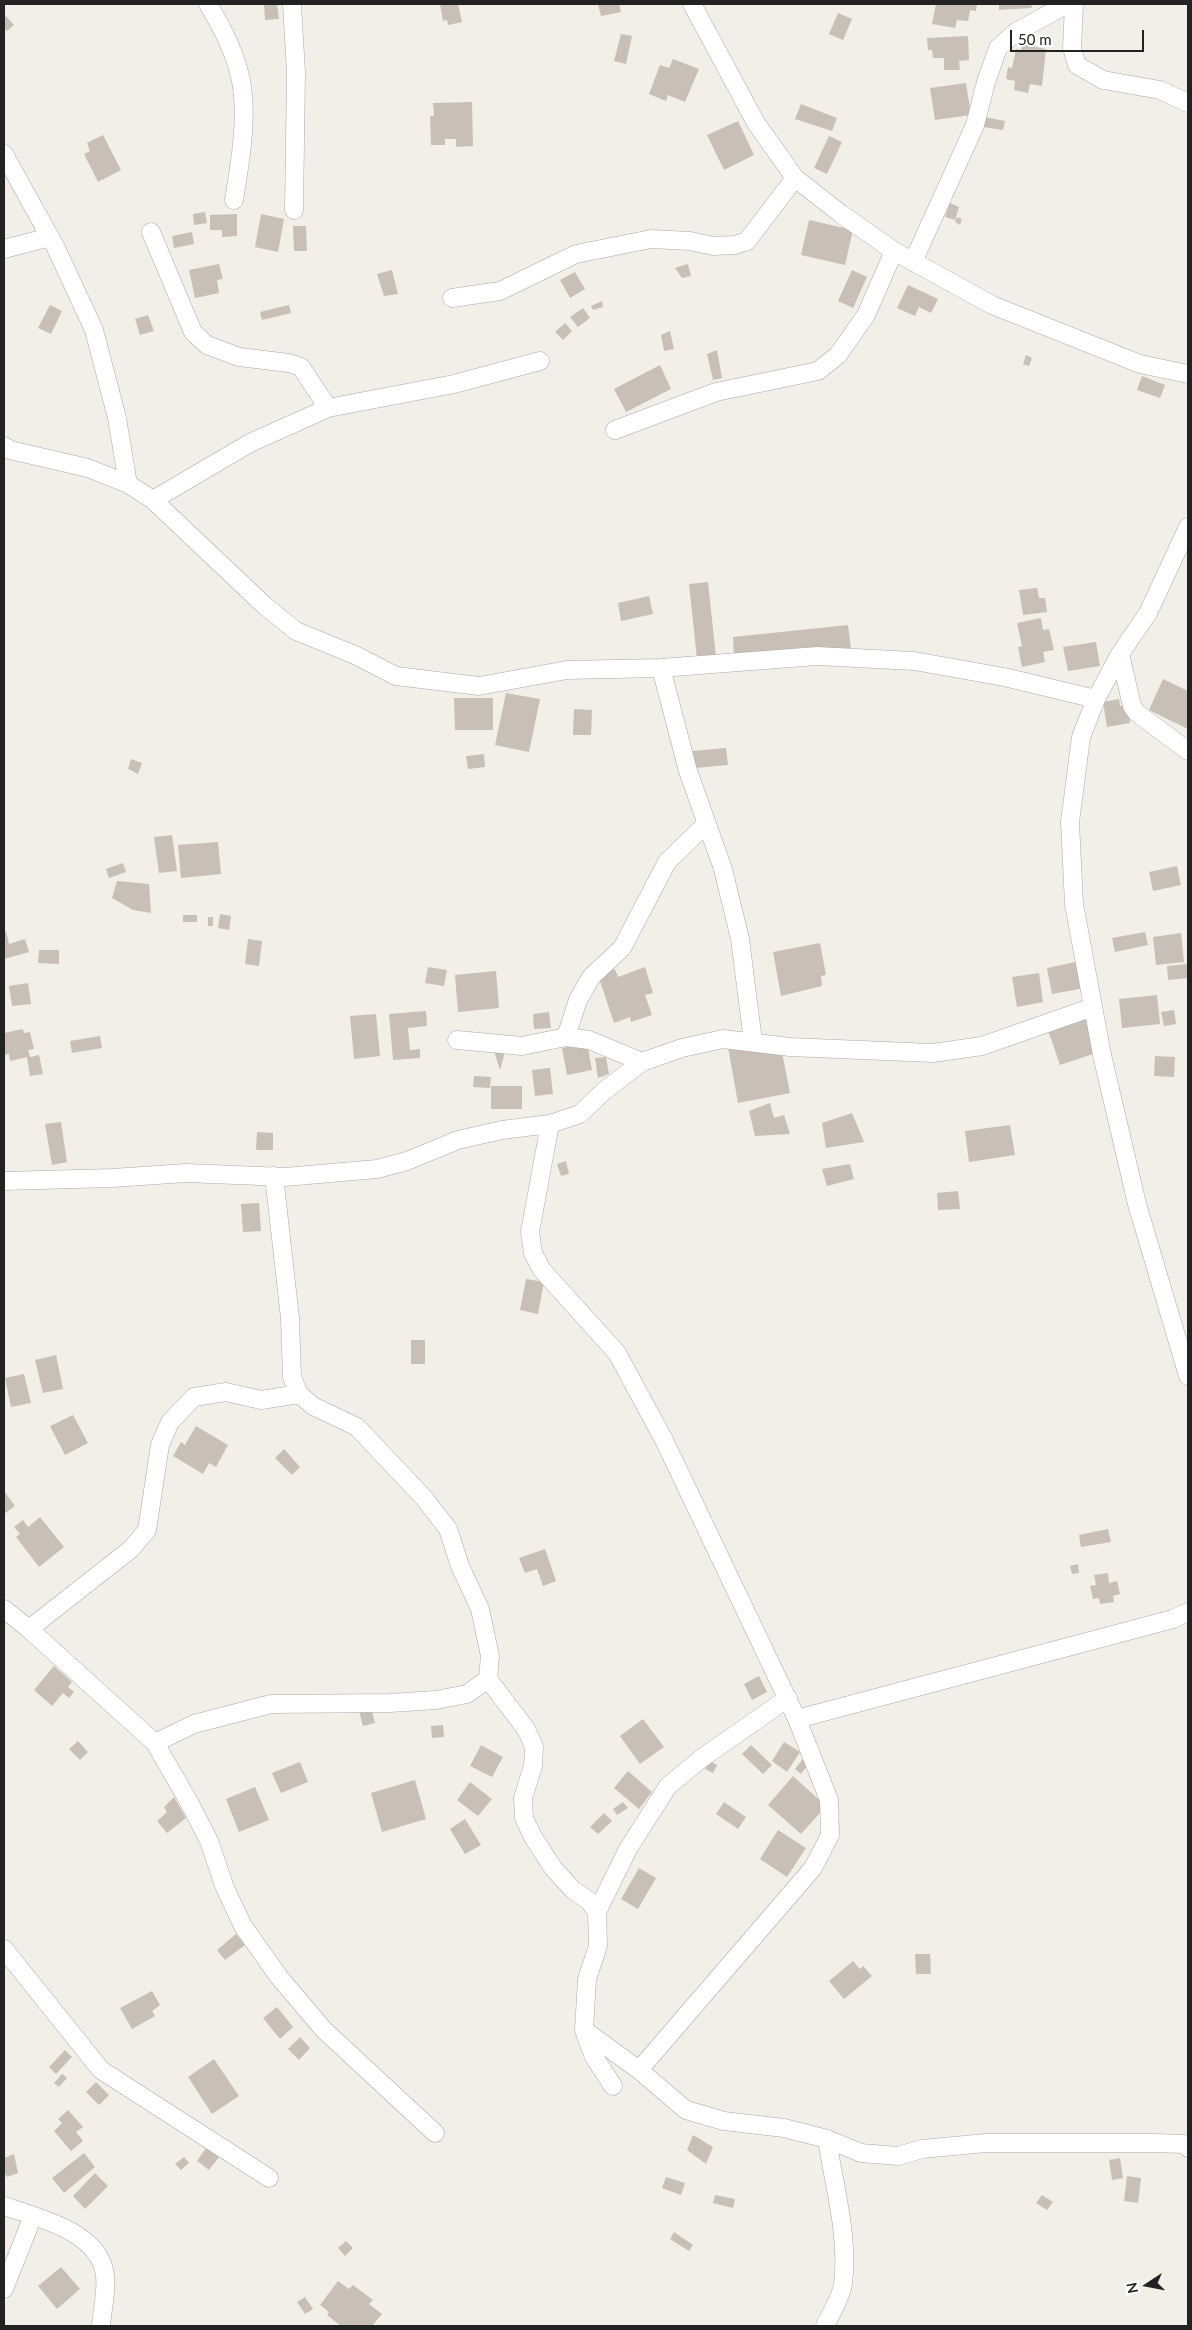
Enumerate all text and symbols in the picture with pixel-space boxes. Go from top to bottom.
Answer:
scale bar [1012,20,1146,52]
text: 50 m [1018,30,1052,48]
north arrow [1122,2260,1172,2310]
text: N [1122,2281,1141,2295]

